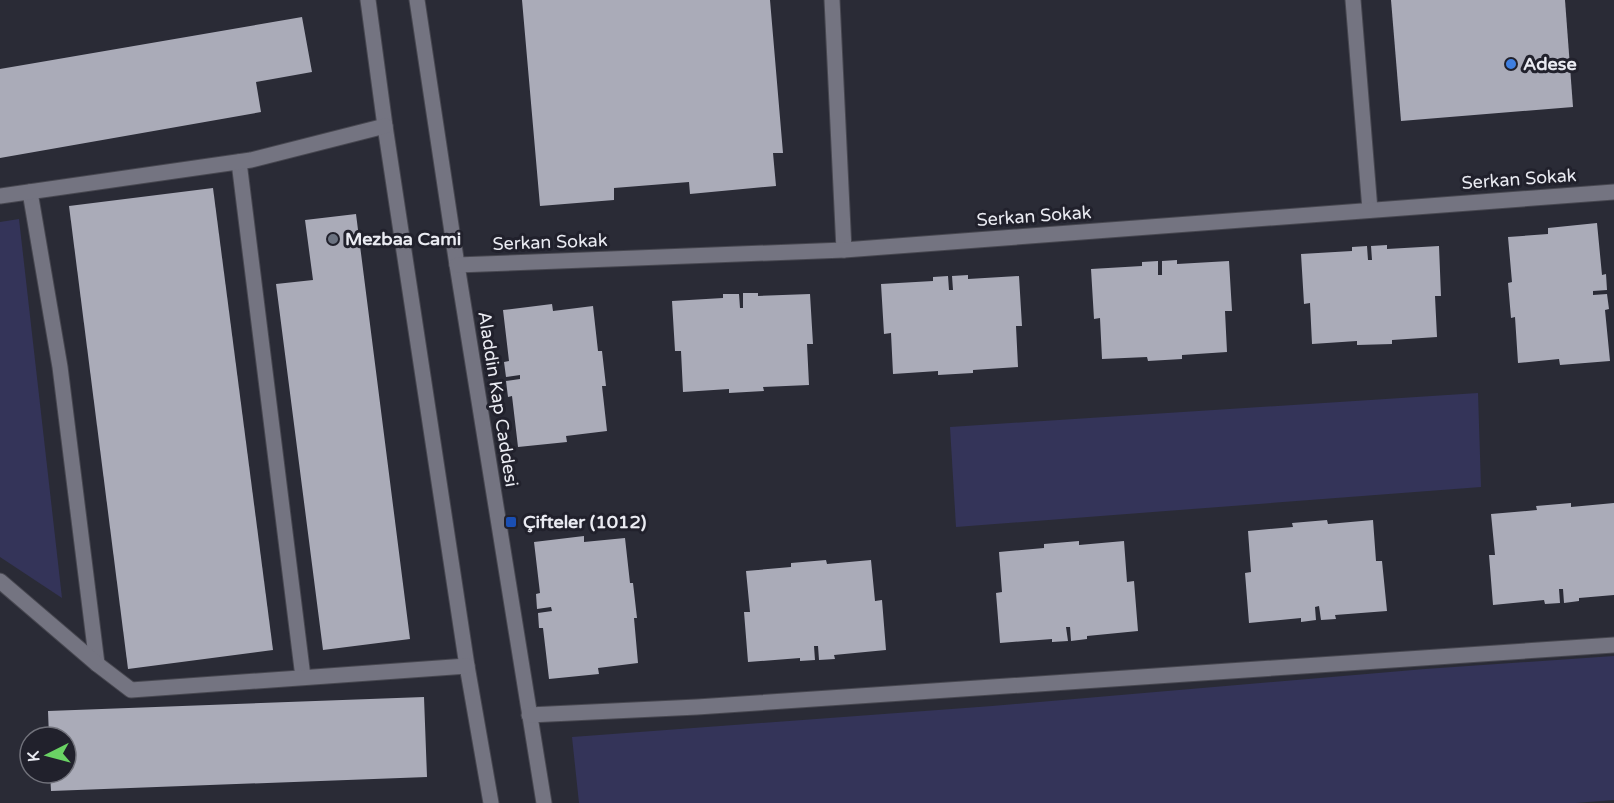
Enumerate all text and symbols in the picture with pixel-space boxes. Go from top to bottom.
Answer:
place label: Adese [1523,53,1577,75]
marker: Adese [1504,57,1518,71]
street label: Serkan Sokak [1461,164,1577,194]
street label: Serkan Sokak [976,201,1092,231]
place label: Mezbaa Cami [345,228,461,250]
street label: Serkan Sokak [492,229,608,255]
marker: Mezbaa Cami [326,232,340,246]
street label: Aladdin Kap Caddesi [473,310,523,488]
place label: Çifteler (1012) [523,511,647,533]
marker: Çifteler (1012) [504,515,518,529]
north arrow [18,725,78,785]
text: K [24,750,45,763]

